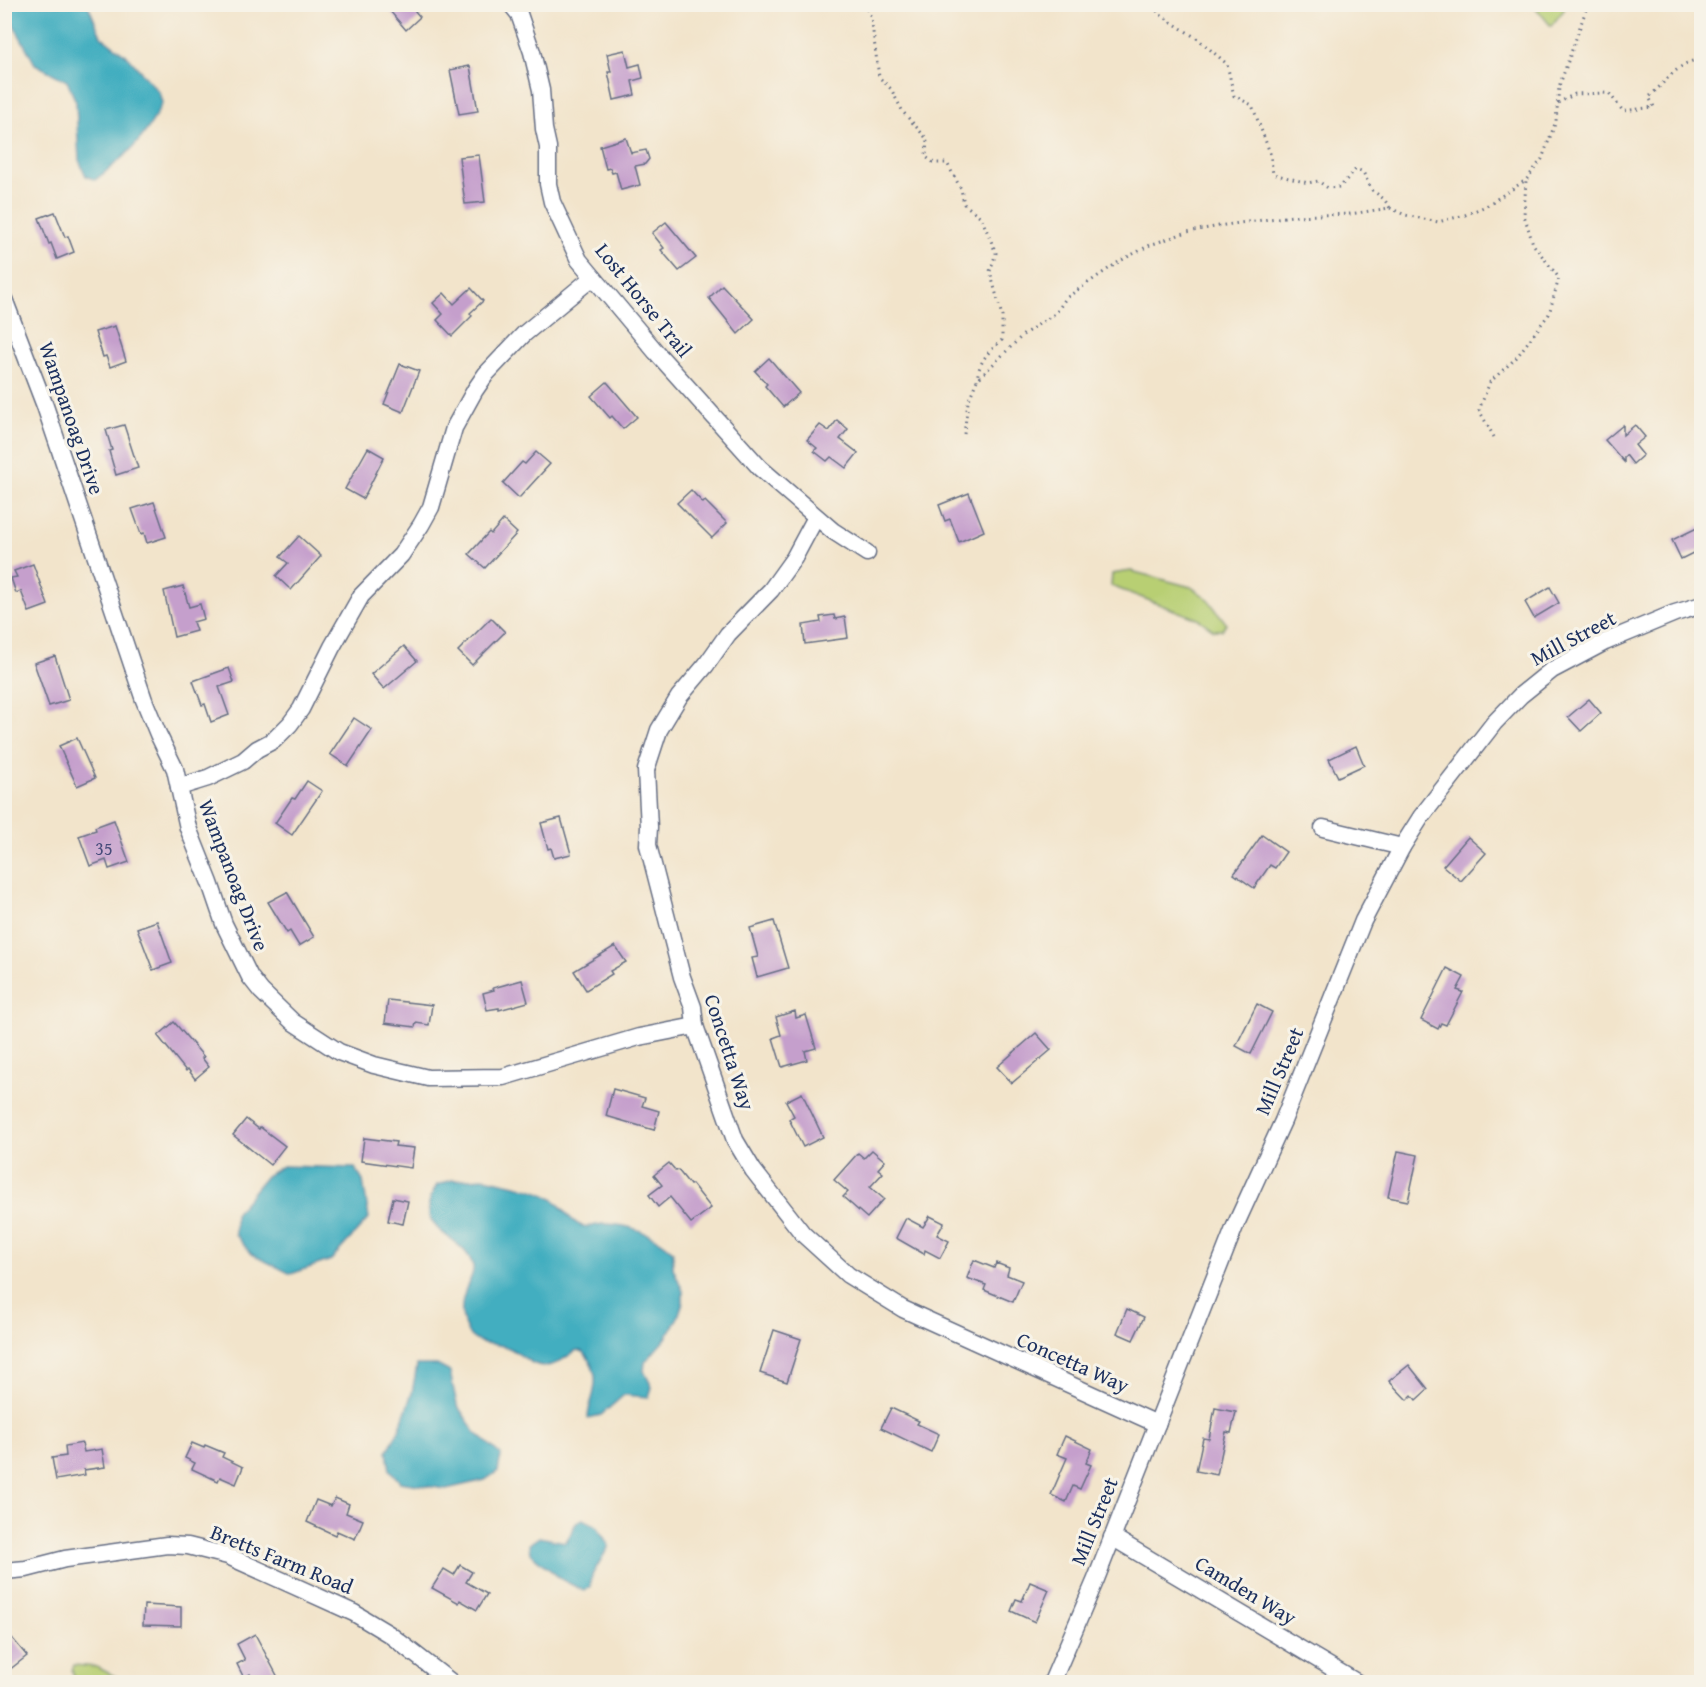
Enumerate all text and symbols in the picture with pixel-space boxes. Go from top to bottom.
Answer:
street label: Lost Horse Trail [588,236,700,364]
street label: Wampanoag Drive [31,337,113,499]
street label: Mill Street [1525,602,1622,673]
street label: Wampanoag Drive [191,795,277,955]
house number: 35 [95,835,113,862]
street label: Concetta Way [697,990,763,1114]
street label: Mill Street [1247,1022,1312,1120]
street label: Concetta Way [1012,1323,1135,1401]
street label: Mill Street [1062,1472,1126,1570]
street label: Bretts Farm Road [206,1516,359,1602]
street label: Camden Way [1189,1548,1303,1633]

